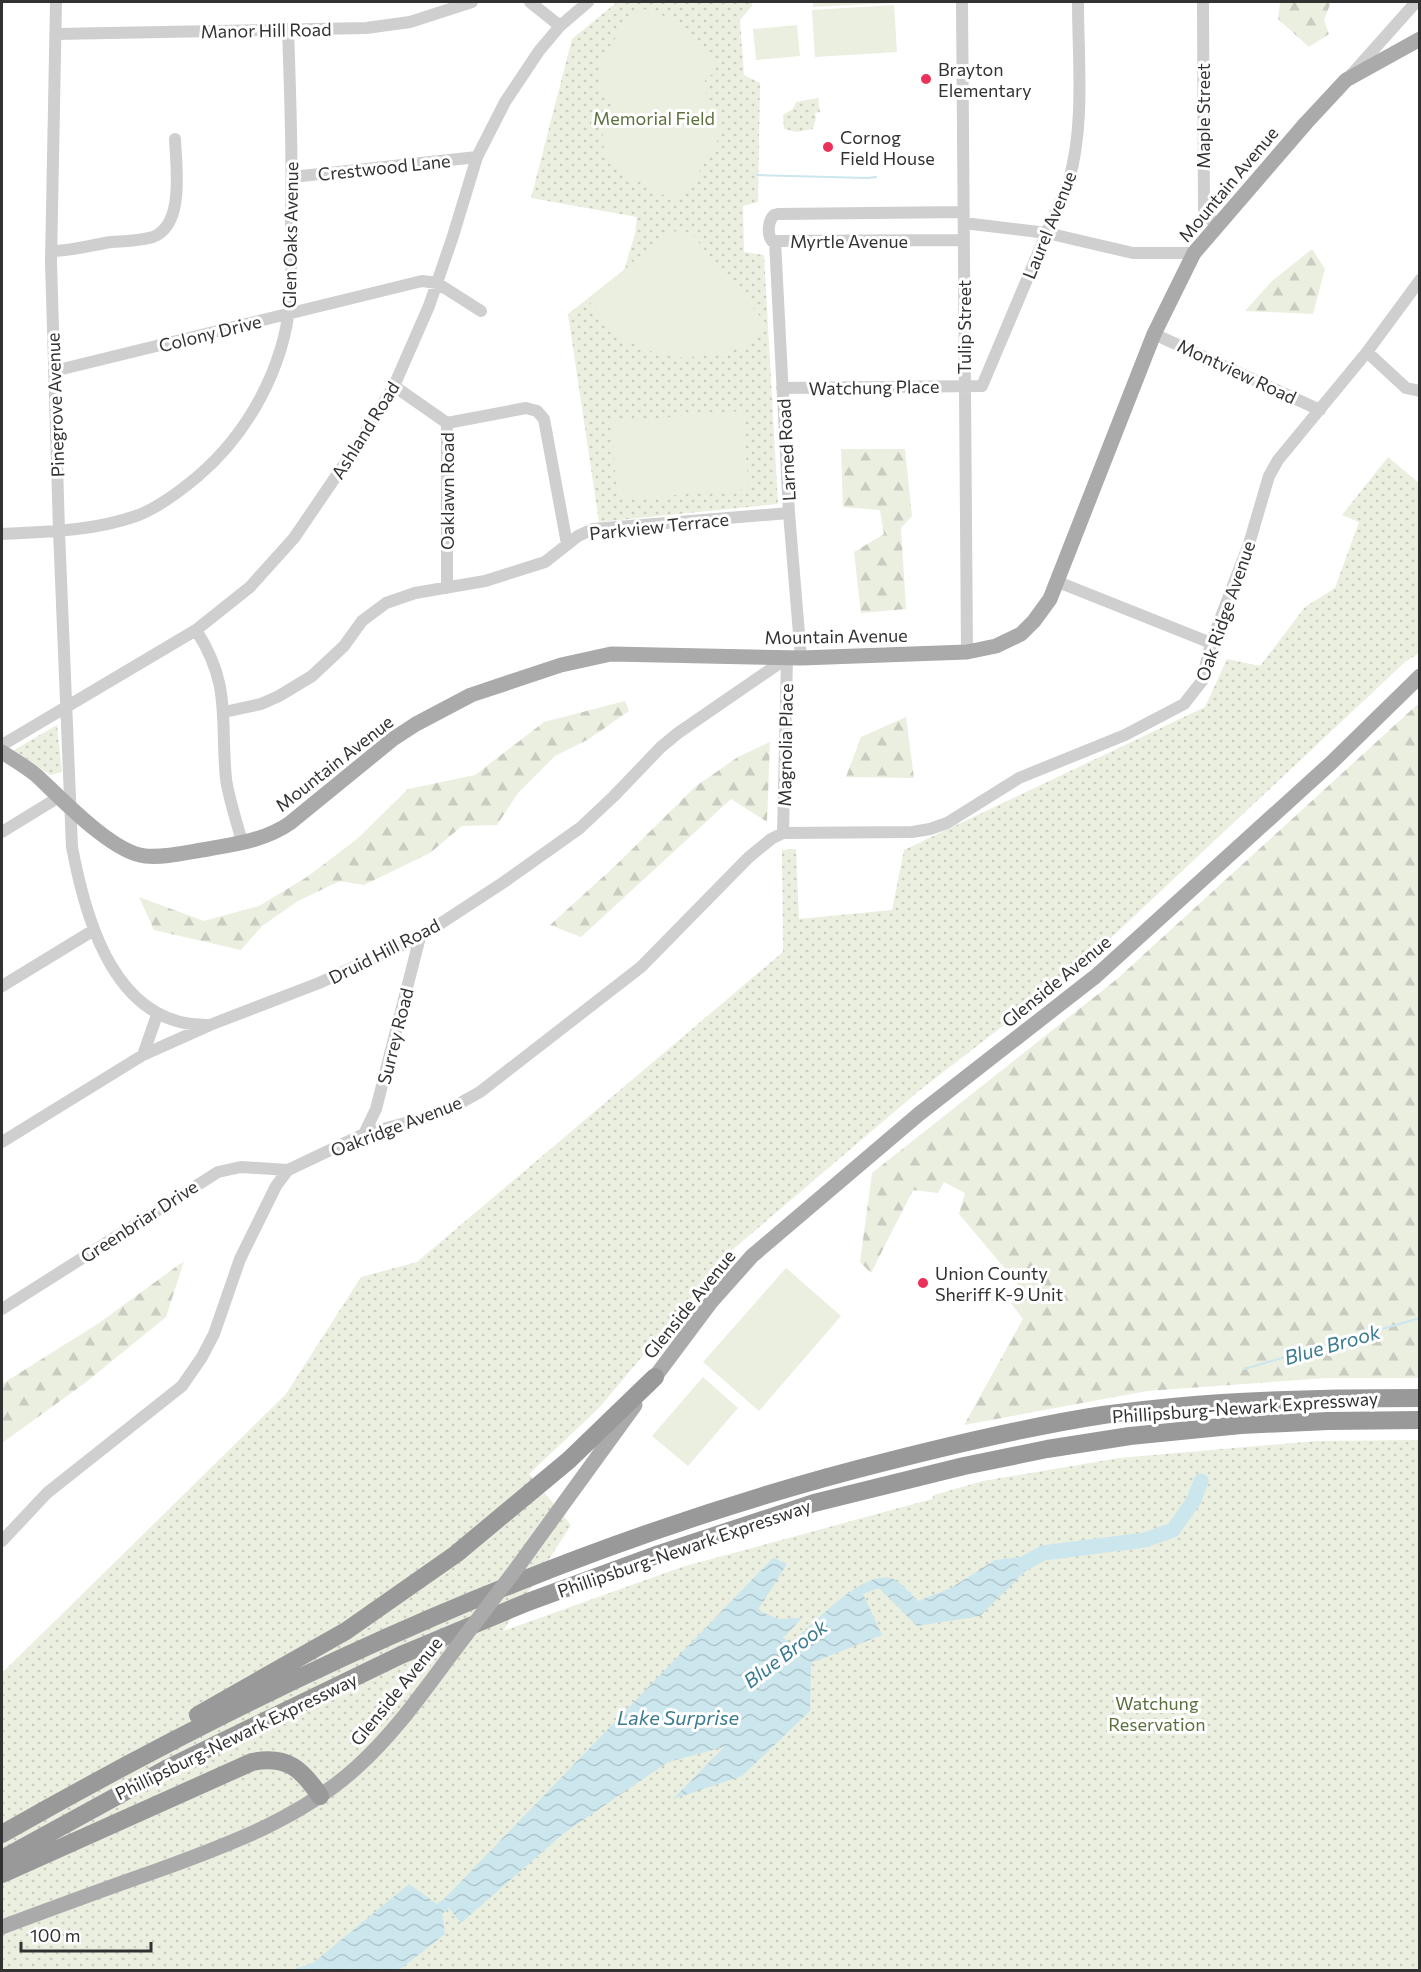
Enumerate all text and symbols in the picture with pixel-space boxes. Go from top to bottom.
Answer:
street label: Manor Hill Road [200,18,332,42]
place label: Brayton Elementary [938,58,1032,101]
street label: Maple Street [1192,63,1214,169]
marker: Brayton Elementary [919,72,933,86]
park label: Memorial Field [593,107,715,129]
street label: Mountain Avenue [1173,122,1283,246]
place label: Cornog Field House [840,126,935,169]
marker: Cornog Field House [821,140,835,154]
street label: Crestwood Lane [317,149,451,185]
street label: Glen Oaks Avenue [278,162,302,308]
street label: Laurel Avenue [1017,168,1081,282]
street label: Myrtle Avenue [790,230,908,252]
street label: Tulip Street [953,280,975,374]
street label: Colony Drive [157,310,263,356]
street label: Pinegrove Avenue [41,332,69,478]
street label: Montview Road [1174,334,1300,408]
street label: Watchung Place [809,375,939,399]
street label: Ashland Road [326,377,404,483]
street label: Larned Road [772,398,800,502]
street label: Oaklawn Road [436,432,458,550]
street label: Parkview Terrace [588,508,730,544]
street label: Oak Ridge Avenue [1191,538,1259,684]
street label: Mountain Avenue [764,624,908,648]
street label: Magnolia Place [773,683,797,807]
street label: Mountain Avenue [271,710,397,816]
street label: Druid Hill Road [325,914,443,988]
street label: Glenside Avenue [997,930,1115,1032]
street label: Surrey Road [372,985,418,1087]
street label: Oakridge Avenue [327,1091,465,1161]
street label: Greenbriar Drive [76,1175,202,1267]
street label: Glenside Avenue [638,1245,740,1363]
place label: Union County Sheriff K-9 Unit [935,1262,1063,1305]
marker: Union County Sheriff K-9 Unit [916,1276,930,1290]
water label: Blue Brook [1281,1319,1384,1369]
street label: Phillipsburg-Newark Expressway [1111,1387,1379,1427]
street label: Phillipsburg-Newark Expressway [554,1494,814,1602]
water label: Blue Brook [738,1613,833,1692]
street label: Glenside Avenue [345,1632,447,1750]
street label: Phillipsburg-Newark Expressway [111,1668,361,1804]
park label: Watchung Reservation [1108,1692,1206,1735]
water label: Lake Surprise [617,1705,740,1729]
scale bar [21,1915,152,1953]
text: 100 m [30,1924,80,1946]

